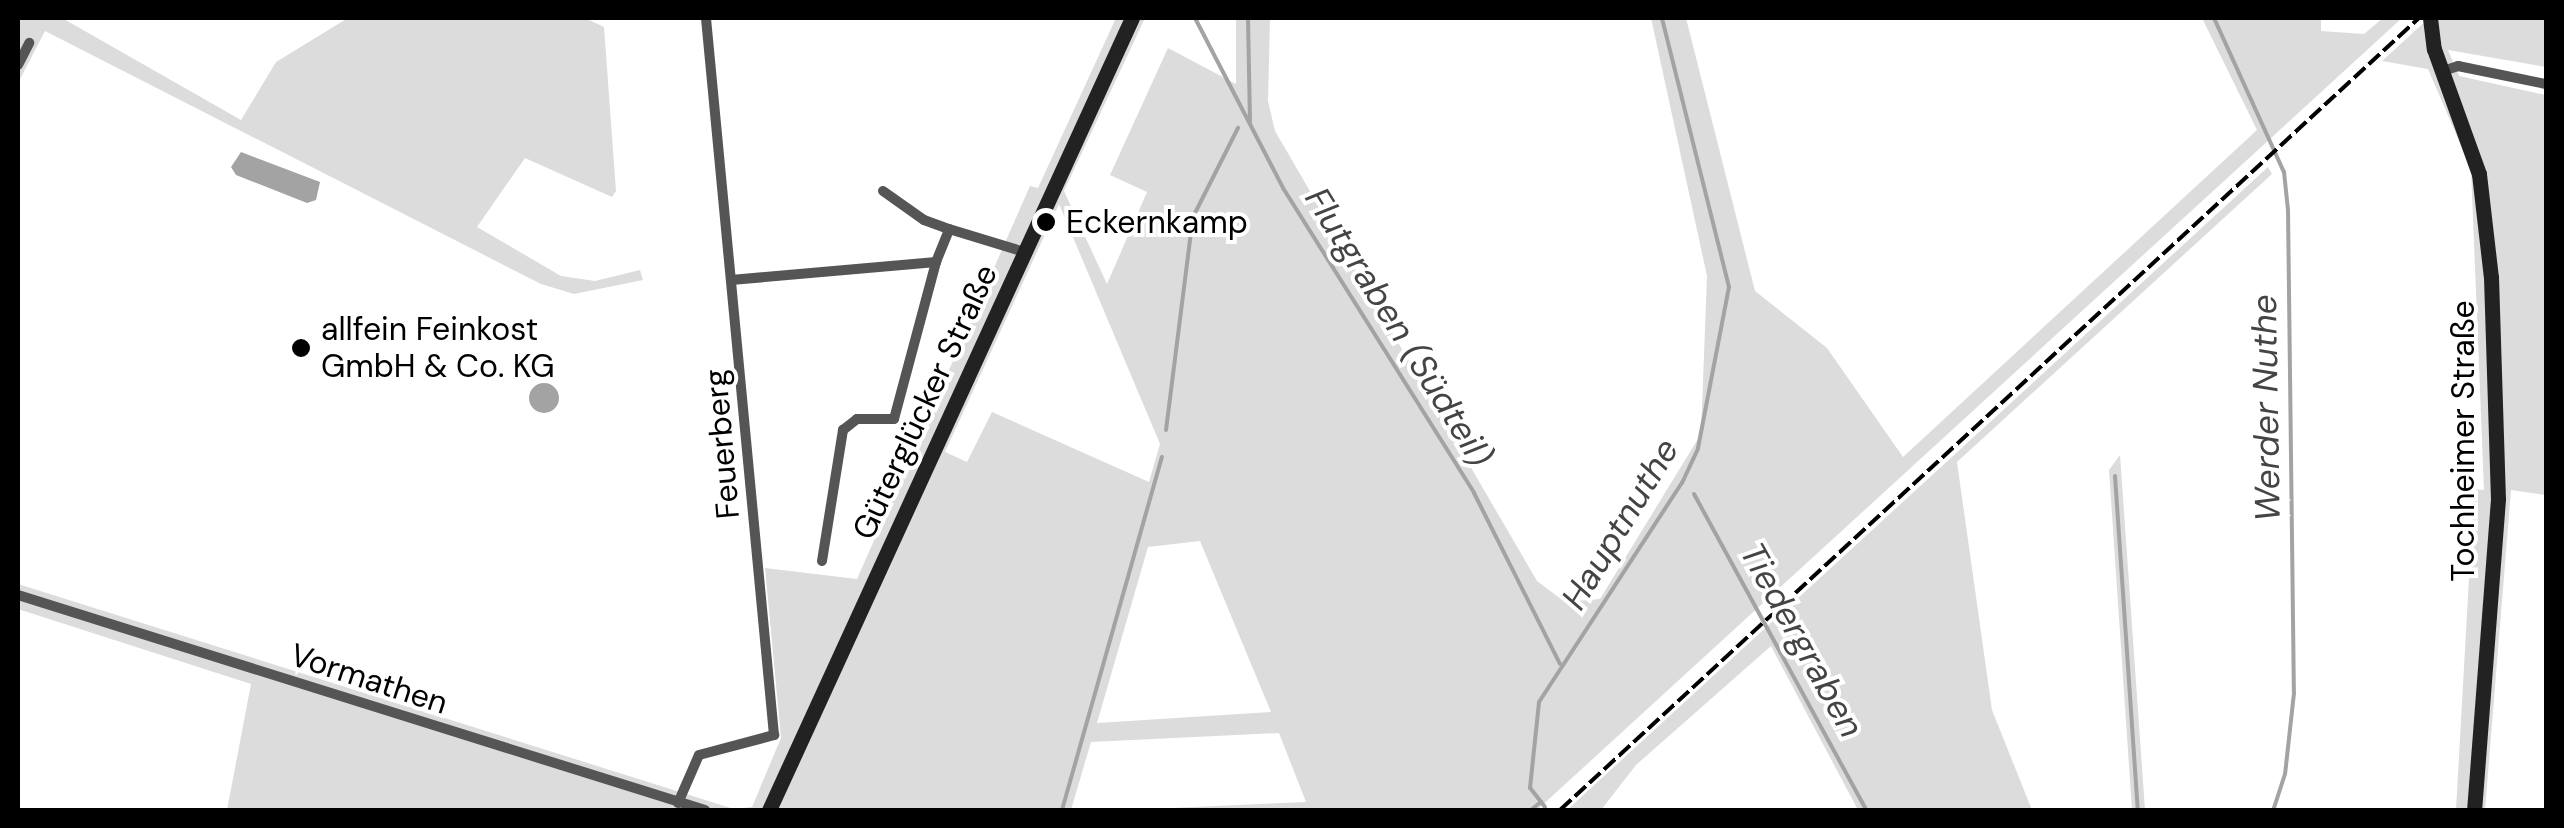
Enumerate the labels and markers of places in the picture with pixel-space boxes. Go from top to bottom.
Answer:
place label: Eckernkamp [1066,203,1248,241]
marker: Eckernkamp [1035,211,1057,233]
place label: allfein Feinkost GmbH & Co. KG [321,311,555,386]
marker: allfein Feinkost GmbH & Co. KG [290,337,312,359]

